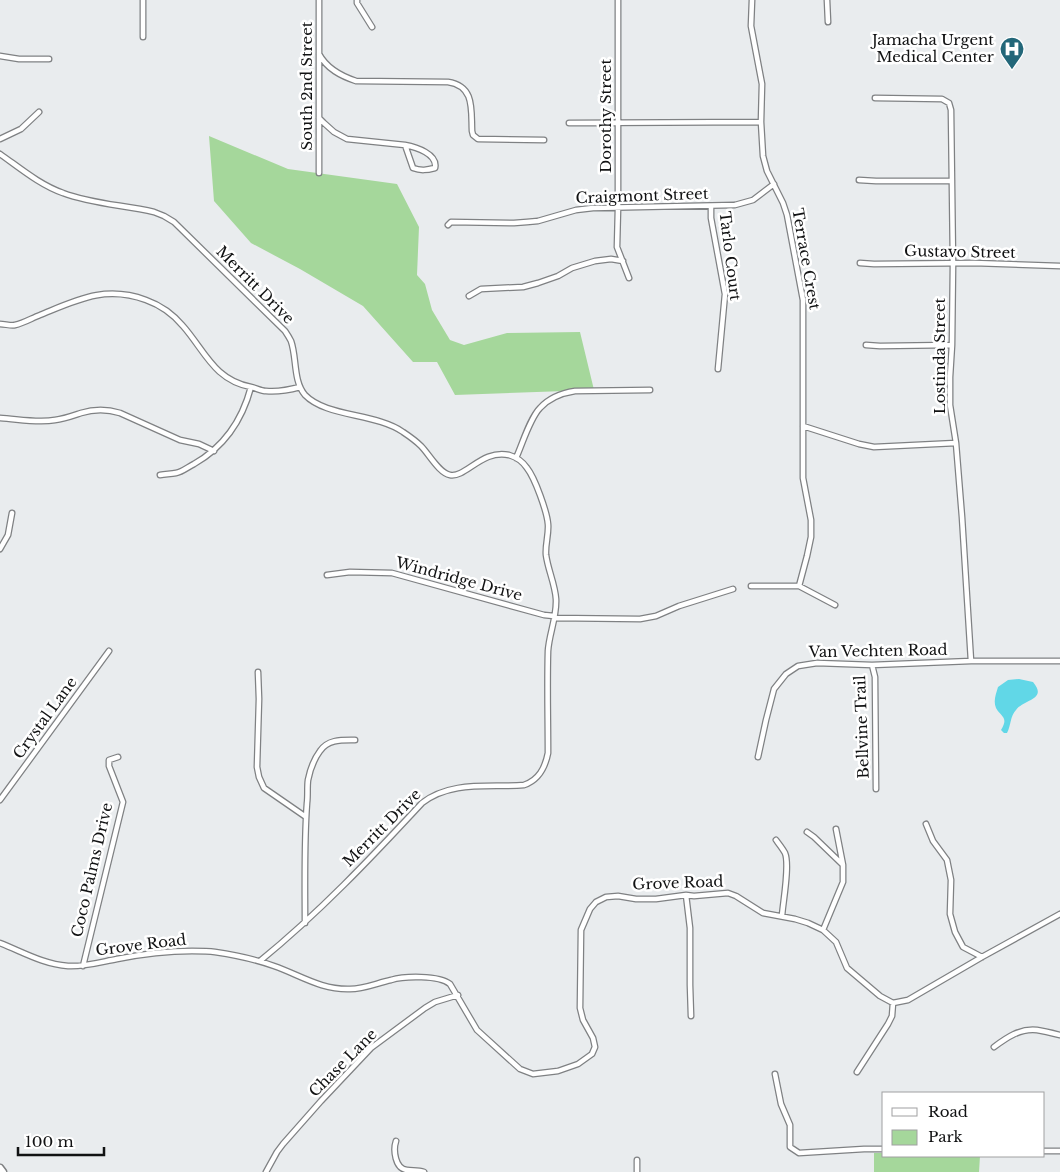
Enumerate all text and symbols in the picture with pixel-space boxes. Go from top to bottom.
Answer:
street label: South 2nd Street [297,21,316,150]
place label: Jamacha Urgent Medical Center [870,30,995,66]
hospital icon: Jamacha Urgent Medical Center [999,36,1025,70]
street label: Dorothy Street [596,59,615,173]
street label: Craigmont Street [575,184,709,207]
street label: Terrace Crest [788,207,825,311]
street label: Tarlo Court [716,210,745,302]
street label: Gustavo Street [904,241,1016,262]
street label: Merritt Drive [212,242,298,328]
street label: Lostinda Street [930,298,949,414]
street label: Windridge Drive [393,552,524,605]
street label: Van Vechten Road [807,640,948,661]
street label: Crystal Lane [8,673,81,762]
street label: Bellvine Trail [850,675,873,779]
street label: Merritt Drive [339,785,425,871]
street label: Coco Palms Drive [67,801,116,939]
street label: Grove Road [632,871,724,894]
street label: Grove Road [95,930,187,959]
street label: Chase Lane [305,1025,381,1101]
legend [882,1092,1045,1157]
text: Road [928,1102,968,1121]
scale bar [18,1124,104,1156]
text: Park [928,1127,964,1146]
text: 100 m [25,1132,74,1151]

